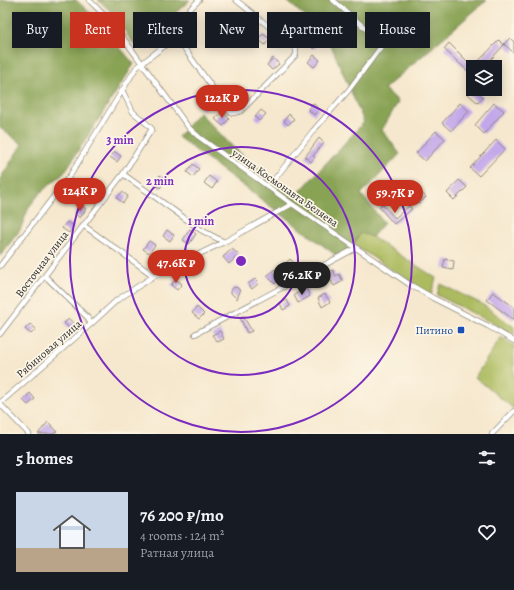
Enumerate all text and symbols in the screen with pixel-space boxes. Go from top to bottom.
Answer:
chip: Buy [12,12,62,48]
chip: Rent [70,12,125,48]
chip: Filters [133,12,197,48]
chip: New [205,12,259,48]
chip: Apartment [267,12,357,48]
chip: House [365,12,430,48]
map controls [466,60,502,96]
button: layers [466,60,502,96]
pin: 122K ₽ [189,85,255,119]
text: 122K ₽ [205,89,239,106]
text: 3 min [106,132,134,148]
street label: улица Космонавта Беляева [228,145,342,231]
text: 2 min [146,173,174,189]
pin: 124K ₽ [47,178,113,212]
pin: 59.7K ₽ [358,180,432,214]
text: 124K ₽ [63,182,97,199]
text: 59.7K ₽ [376,184,414,201]
text: 1 min [188,213,215,229]
street label: Восточная улица [12,227,72,300]
pin: 47.6K ₽ [139,250,213,284]
text: 47.6K ₽ [157,254,195,271]
centre of rings [234,254,248,268]
pin: 76.2K ₽ [265,262,339,296]
text: 76.2K ₽ [283,266,321,283]
street label: Рябиновая улица [13,316,85,381]
place label: Питино [416,323,453,338]
marker: Питино [456,325,466,335]
text: 5 homes [16,447,73,470]
icon: filters [476,447,498,469]
text: 76 200 ₽/mo [140,504,224,527]
icon: home [48,508,96,556]
icon: heart [476,521,498,543]
text: 4 rooms · 124 m² [140,527,224,544]
text: Ратная улица [140,544,214,561]

